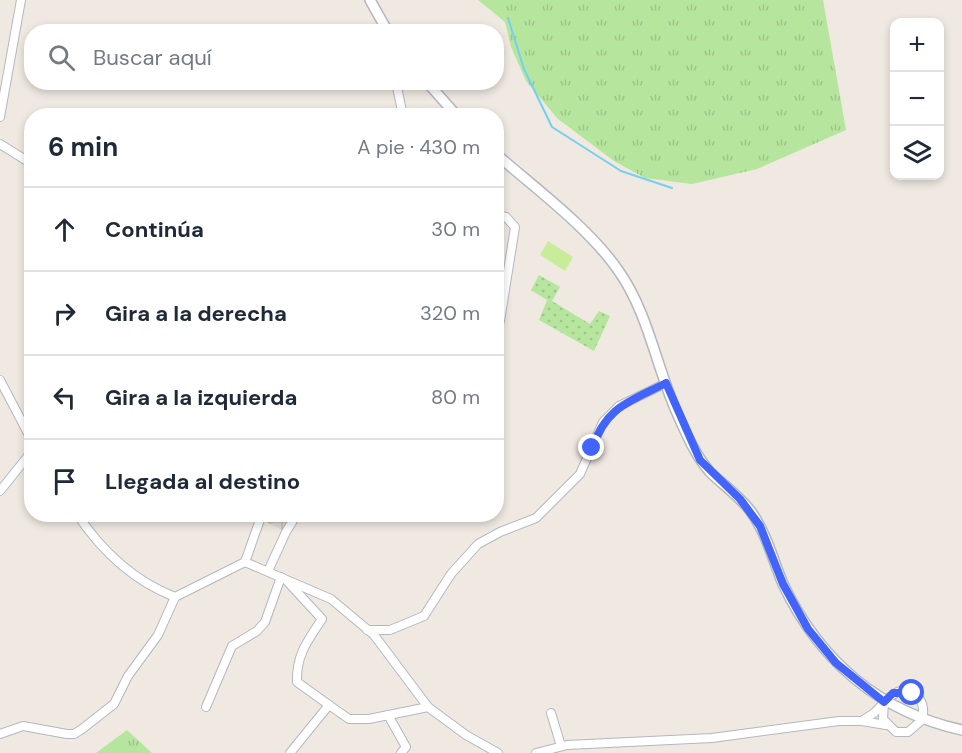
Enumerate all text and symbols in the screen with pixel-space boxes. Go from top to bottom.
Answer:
map controls [890,18,944,180]
button: + [890,18,944,72]
search box [24,24,504,90]
icon: search [45,41,78,74]
text: Buscar aquí [93,43,212,72]
button: − [890,72,944,126]
button: layers [890,126,944,180]
text: 6 min [48,130,118,164]
text: A pie · 430 m [357,134,480,160]
icon: ahead [48,213,81,246]
text: Continúa [105,215,204,244]
text: 30 m [431,216,480,242]
icon: right [48,297,81,330]
text: Gira a la derecha [105,299,287,328]
text: 320 m [420,300,480,326]
icon: left [48,381,81,414]
text: Gira a la izquierda [105,383,297,412]
text: 80 m [431,384,480,410]
route end [578,434,604,460]
icon: arrive [48,465,81,498]
text: Llegada al destino [105,467,300,496]
route start [898,679,924,705]

